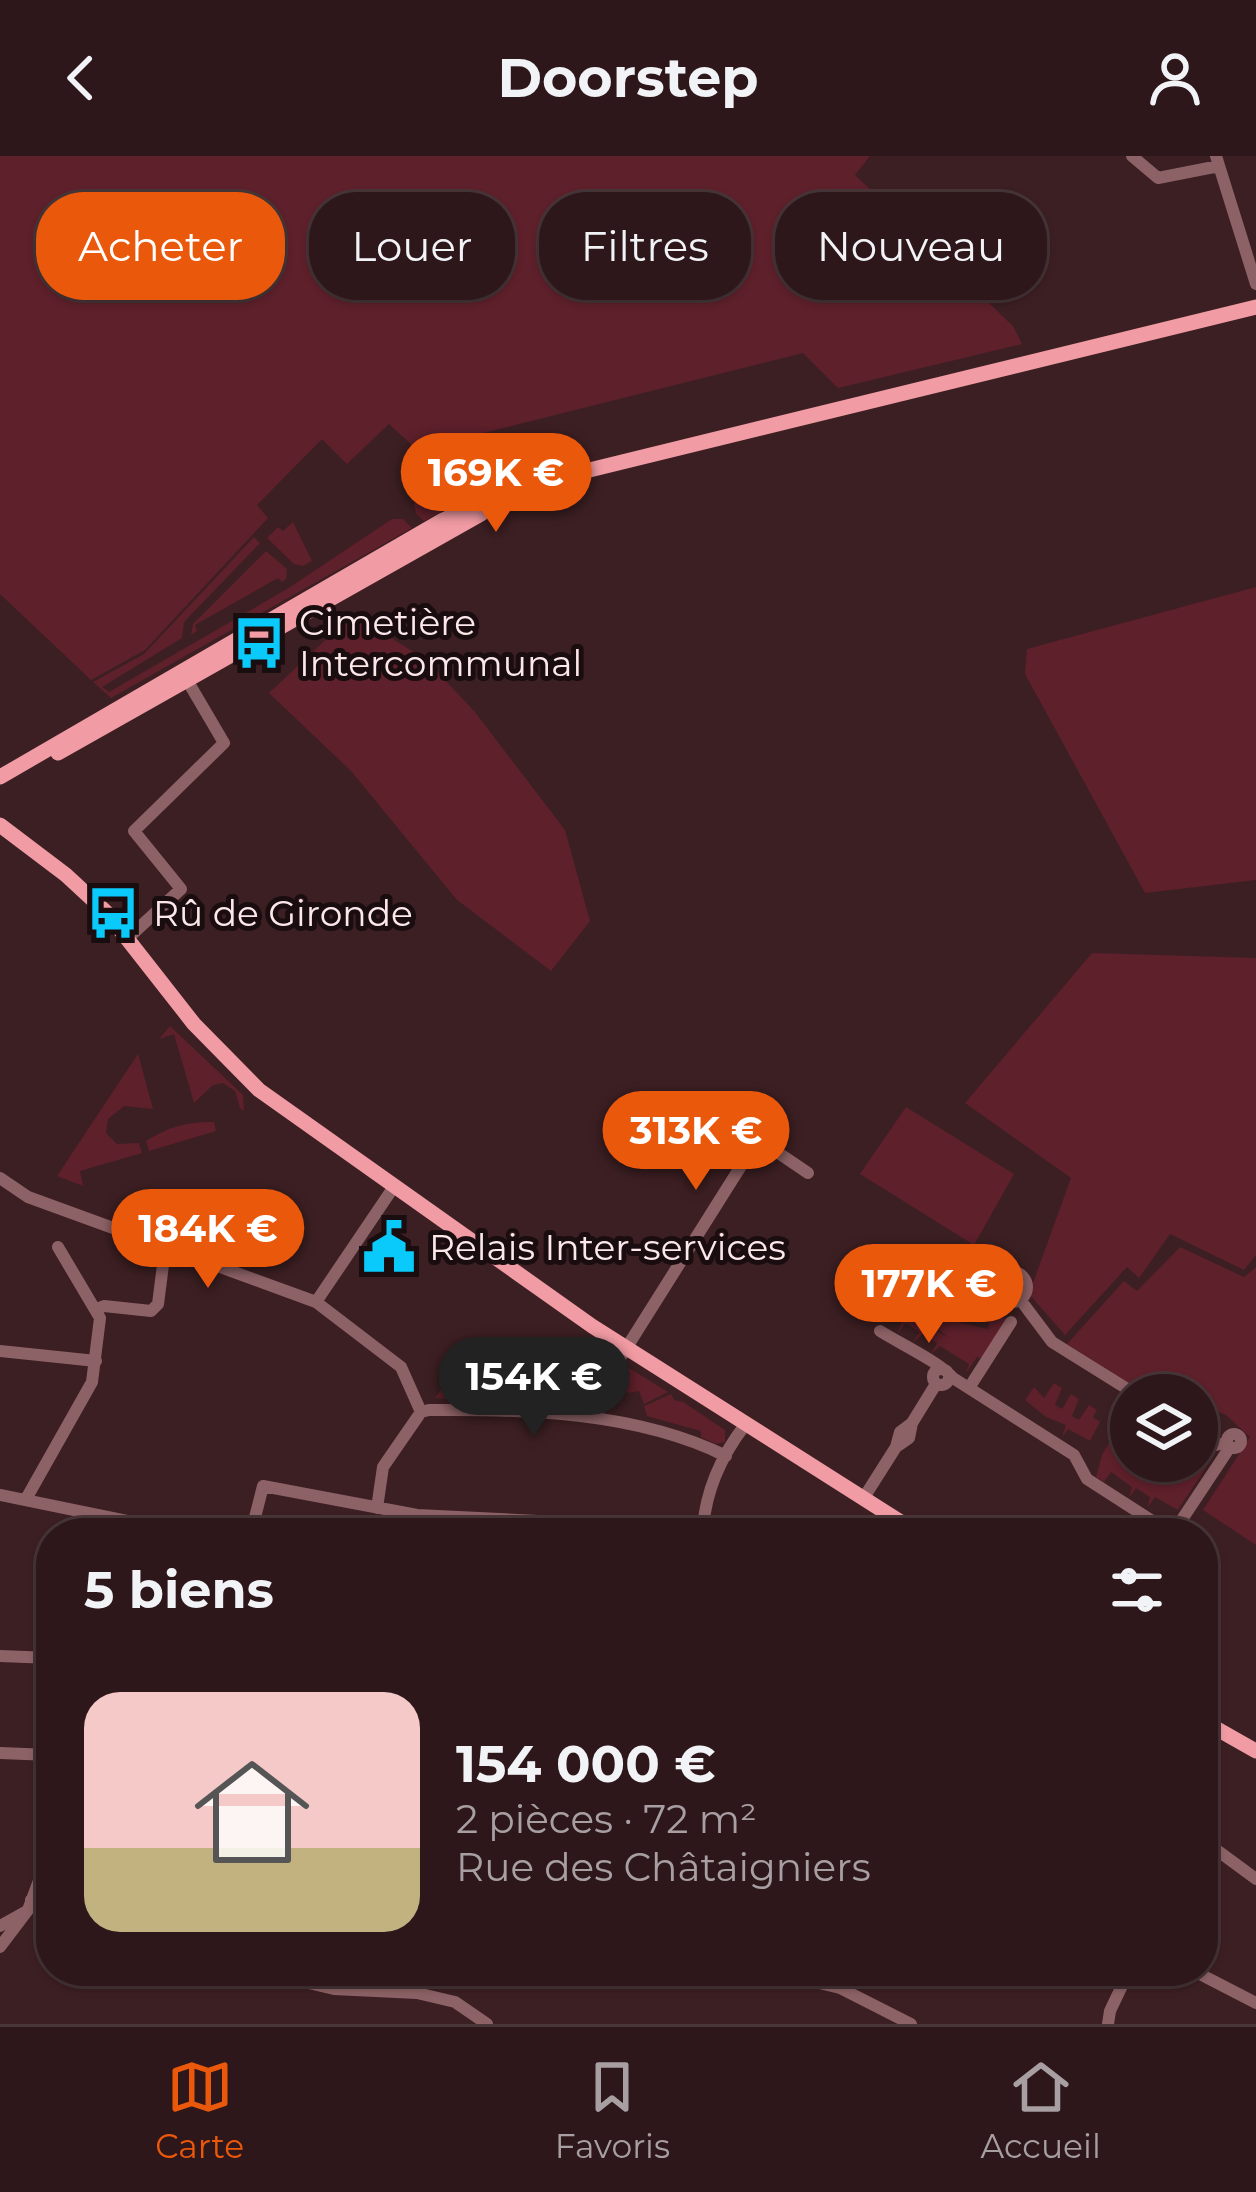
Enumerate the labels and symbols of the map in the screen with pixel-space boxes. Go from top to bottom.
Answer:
pin: 169K € [398,433,594,535]
place label: Cimetière Intercommunal [299,600,582,685]
bus stop icon: Cimetière Intercommunal [230,614,288,672]
bus stop icon: Rû de Gironde [84,884,142,942]
place label: Rû de Gironde [153,891,413,935]
pin: 313K € [598,1091,794,1193]
pin: 184K € [110,1189,306,1291]
public building icon: Relais Inter-services [360,1218,418,1276]
place label: Relais Inter-services [429,1225,786,1269]
pin: 177K € [831,1244,1027,1346]
pin: 154K € [436,1337,632,1439]

